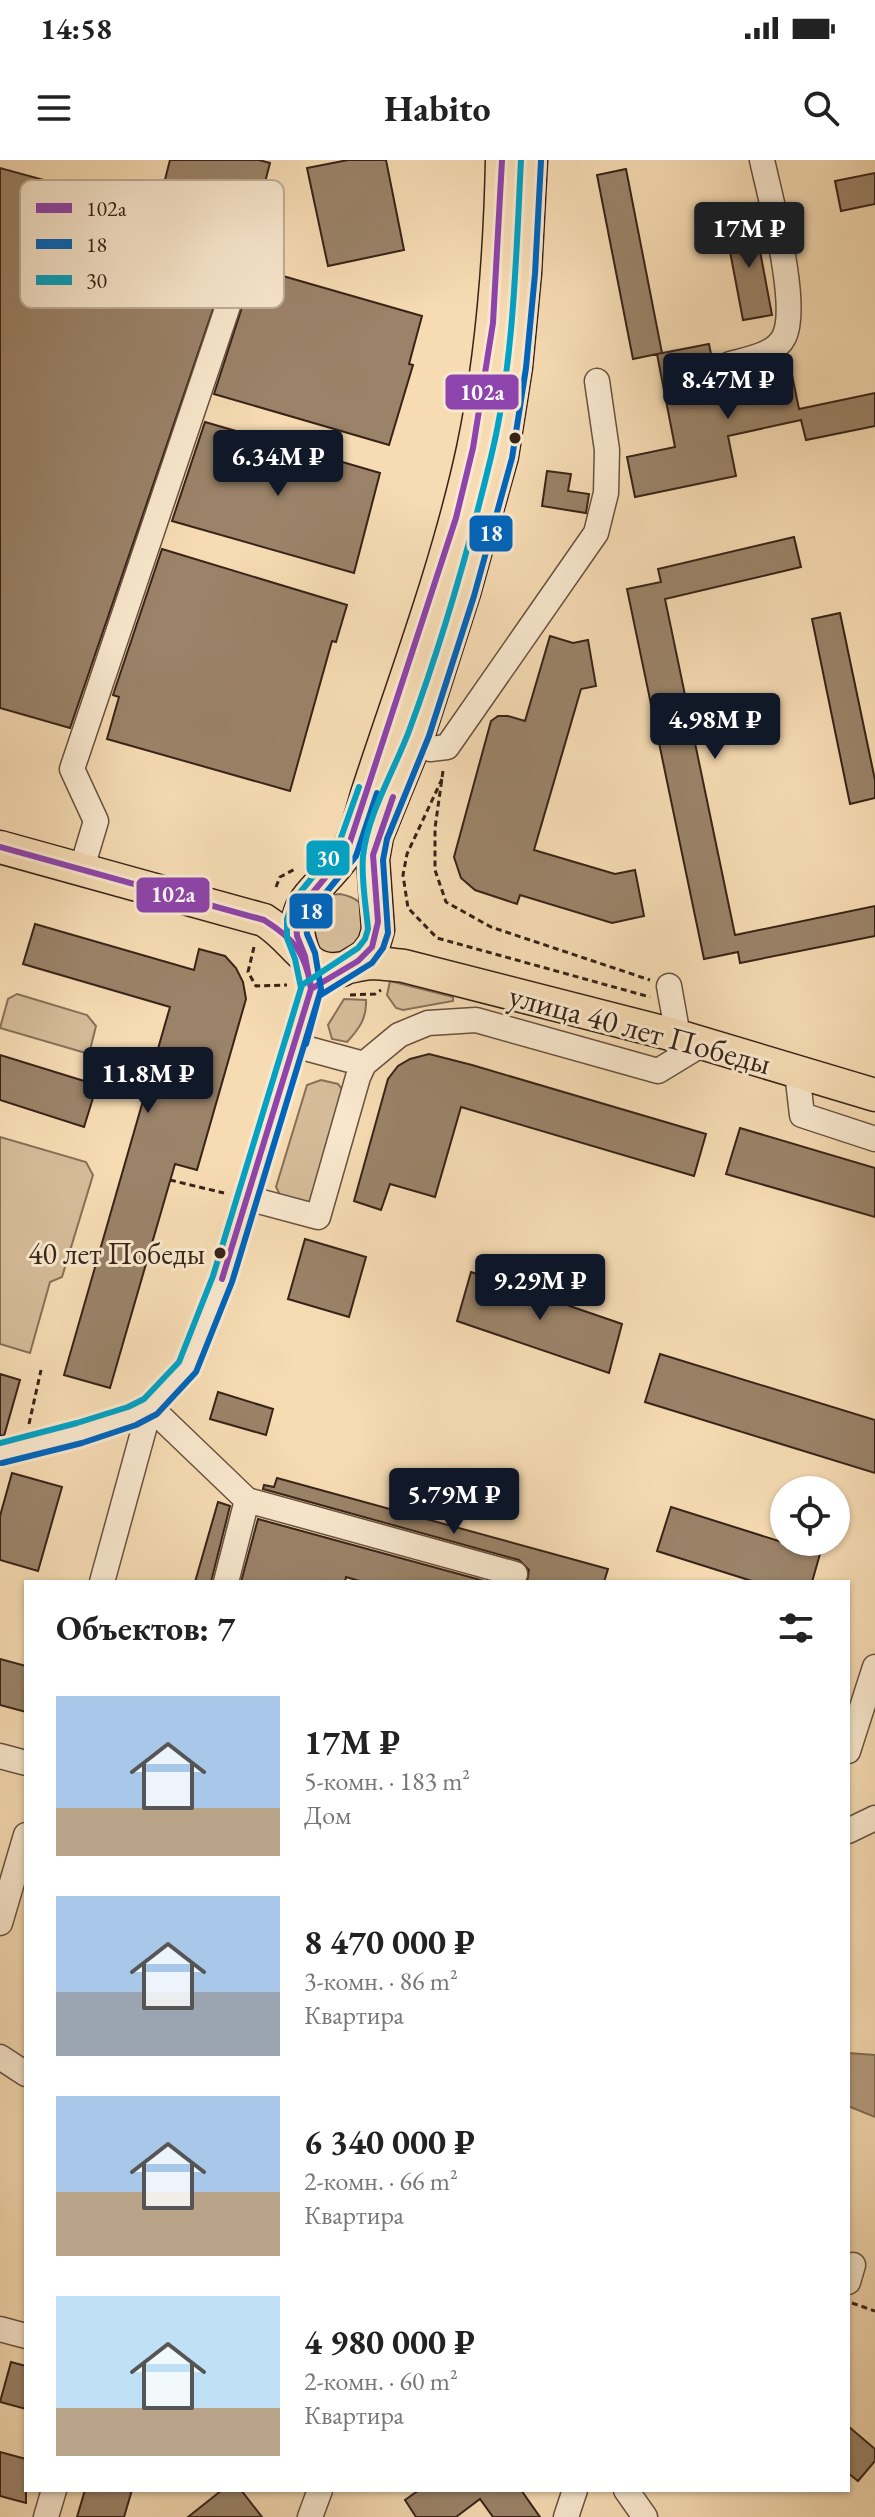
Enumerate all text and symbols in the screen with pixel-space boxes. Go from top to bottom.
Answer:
text: 14:58 [40,9,112,48]
text: Habito [384,85,491,132]
icon: menu [32,86,76,130]
icon: search [799,86,843,130]
legend [20,180,284,308]
text: 102а [86,194,127,223]
pin: 17M ₽ [693,202,805,270]
text: 17M ₽ [712,211,786,245]
text: 18 [86,230,107,259]
text: 30 [86,266,108,295]
pin: 8.47M ₽ [654,353,802,421]
text: 8.47M ₽ [681,362,775,396]
line badge: 102а [444,373,520,411]
text: 102а [460,378,505,407]
pin: 6.34M ₽ [204,430,352,498]
unlabelled marker [507,430,523,446]
text: 6.34M ₽ [231,439,325,473]
line badge: 18 [468,514,514,553]
text: 18 [479,519,503,548]
pin: 4.98M ₽ [641,693,789,761]
text: 4.98M ₽ [668,702,762,736]
line badge: 30 [305,839,351,877]
text: 30 [316,844,340,873]
line badge: 102а [135,876,211,914]
text: 102а [151,880,196,909]
line badge: 18 [288,892,334,930]
text: 18 [299,897,323,926]
street label: улица 40 лет Победы [504,974,776,1084]
pin: 11.8M ₽ [74,1047,222,1115]
text: 11.8M ₽ [101,1056,195,1090]
place label: 40 лет Победы [28,1234,205,1273]
marker: 40 лет Победы [212,1245,228,1261]
pin: 9.29M ₽ [466,1254,614,1322]
text: 9.29M ₽ [493,1263,587,1297]
pin: 5.79M ₽ [380,1468,528,1536]
map controls [770,1476,850,1556]
button: locate [770,1476,850,1556]
text: 5.79M ₽ [407,1477,501,1511]
text: Объектов: 7 [56,1606,235,1650]
icon: filters [774,1606,818,1650]
text: 17M ₽ [304,1720,400,1764]
icon: home [120,1728,216,1824]
text: 5-комн. · 183 m² [304,1764,470,1798]
text: Дом [304,1798,351,1832]
text: 8 470 000 ₽ [304,1920,475,1964]
icon: home [120,1928,216,2024]
text: 3-комн. · 86 m² [304,1964,458,1998]
text: Квартира [304,1998,404,2032]
text: 6 340 000 ₽ [304,2120,475,2164]
icon: home [120,2128,216,2224]
text: 2-комн. · 66 m² [304,2164,458,2198]
text: Квартира [304,2198,404,2232]
text: 4 980 000 ₽ [304,2320,475,2364]
icon: home [120,2328,216,2424]
text: 2-комн. · 60 m² [304,2364,458,2398]
text: Квартира [304,2398,404,2432]

